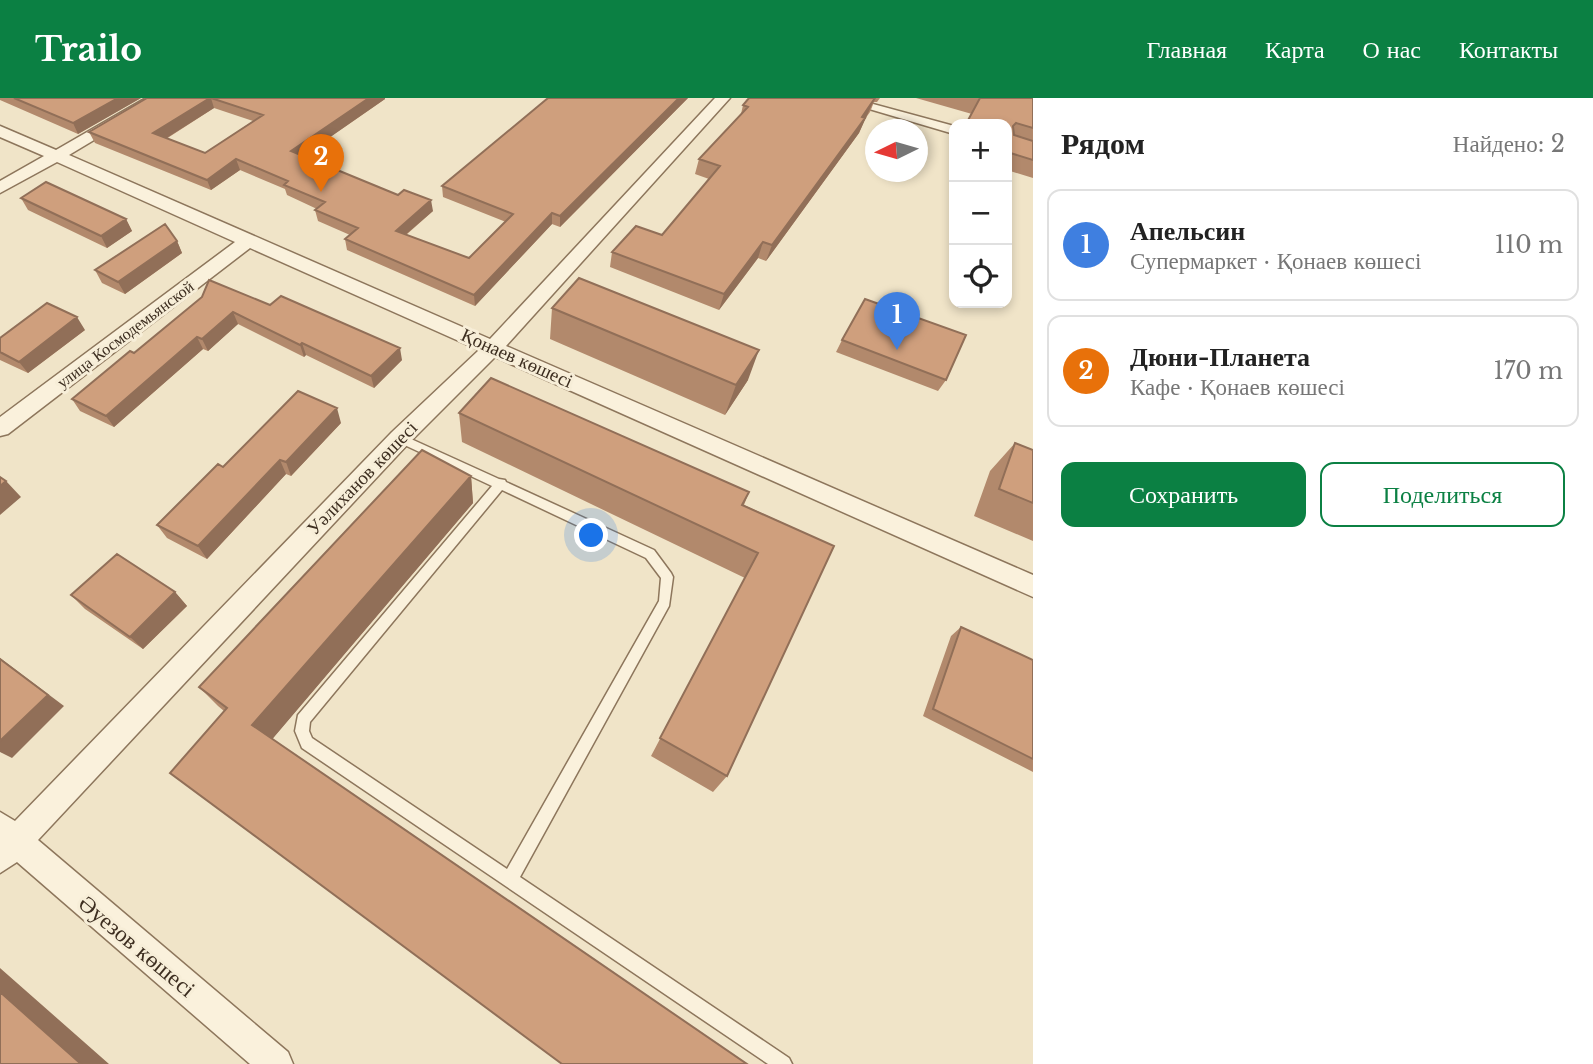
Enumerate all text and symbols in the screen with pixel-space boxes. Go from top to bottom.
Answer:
text: Trailo [35,29,142,70]
text: Главная [1147,35,1227,64]
text: Карта [1265,35,1325,64]
text: О нас [1363,35,1421,64]
text: Контакты [1459,35,1558,64]
north arrow [865,119,928,182]
map controls [949,119,1012,308]
button: + [949,119,1012,182]
text: Рядом [1061,125,1145,162]
text: Найдено: 2 [1453,130,1565,158]
pin: 2 [298,134,344,192]
button: − [949,182,1012,245]
text: Апельсин [1130,215,1245,247]
text: 1 [1081,231,1091,259]
text: 110 m [1495,231,1563,259]
button: locate [949,245,1012,308]
text: Супермаркет · Қонаев көшесі [1130,247,1421,275]
street label: улица Космодемьянской [53,276,198,392]
pin: 1 [874,292,920,350]
street label: Қонаев көшесі [458,323,576,393]
text: Дюни-Планета [1130,341,1310,373]
text: 2 [1079,357,1093,385]
text: 170 m [1493,357,1563,385]
text: Кафе · Қонаев көшесі [1130,373,1345,401]
street label: Уәлиханов көшесі [302,416,422,540]
button: Сохранить [1061,462,1306,527]
button: Поделиться [1320,462,1565,527]
your location [574,518,608,552]
street label: Әуезов көшесі [73,889,201,1003]

